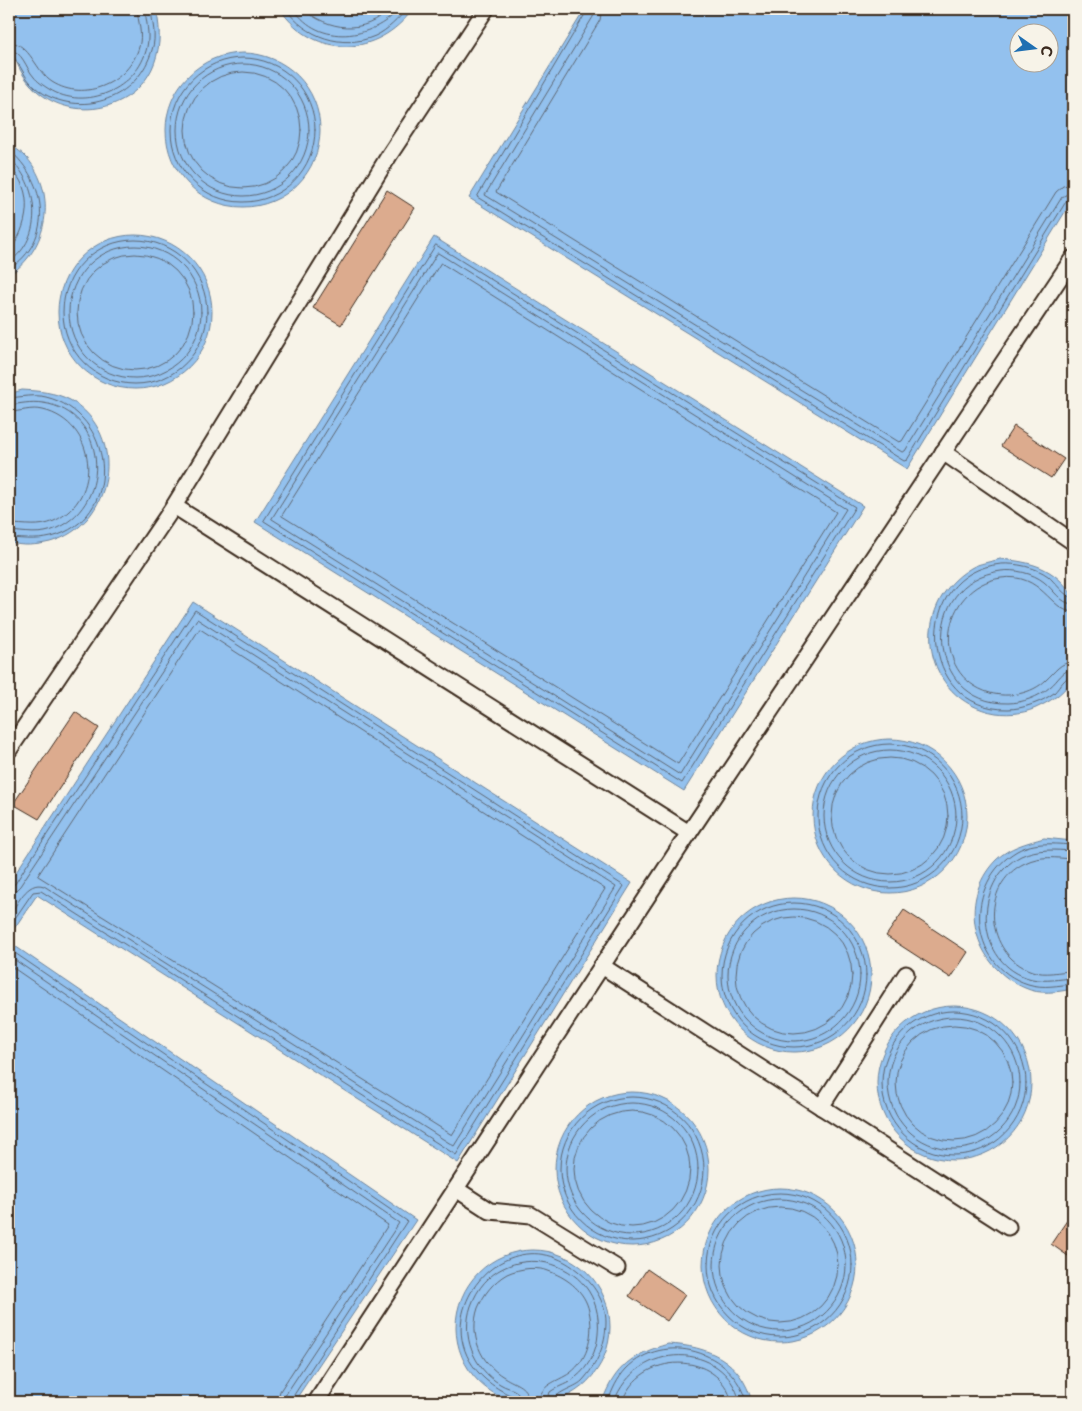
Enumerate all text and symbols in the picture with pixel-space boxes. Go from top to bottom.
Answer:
north arrow [1010,22,1060,72]
text: С [1036,44,1059,59]

